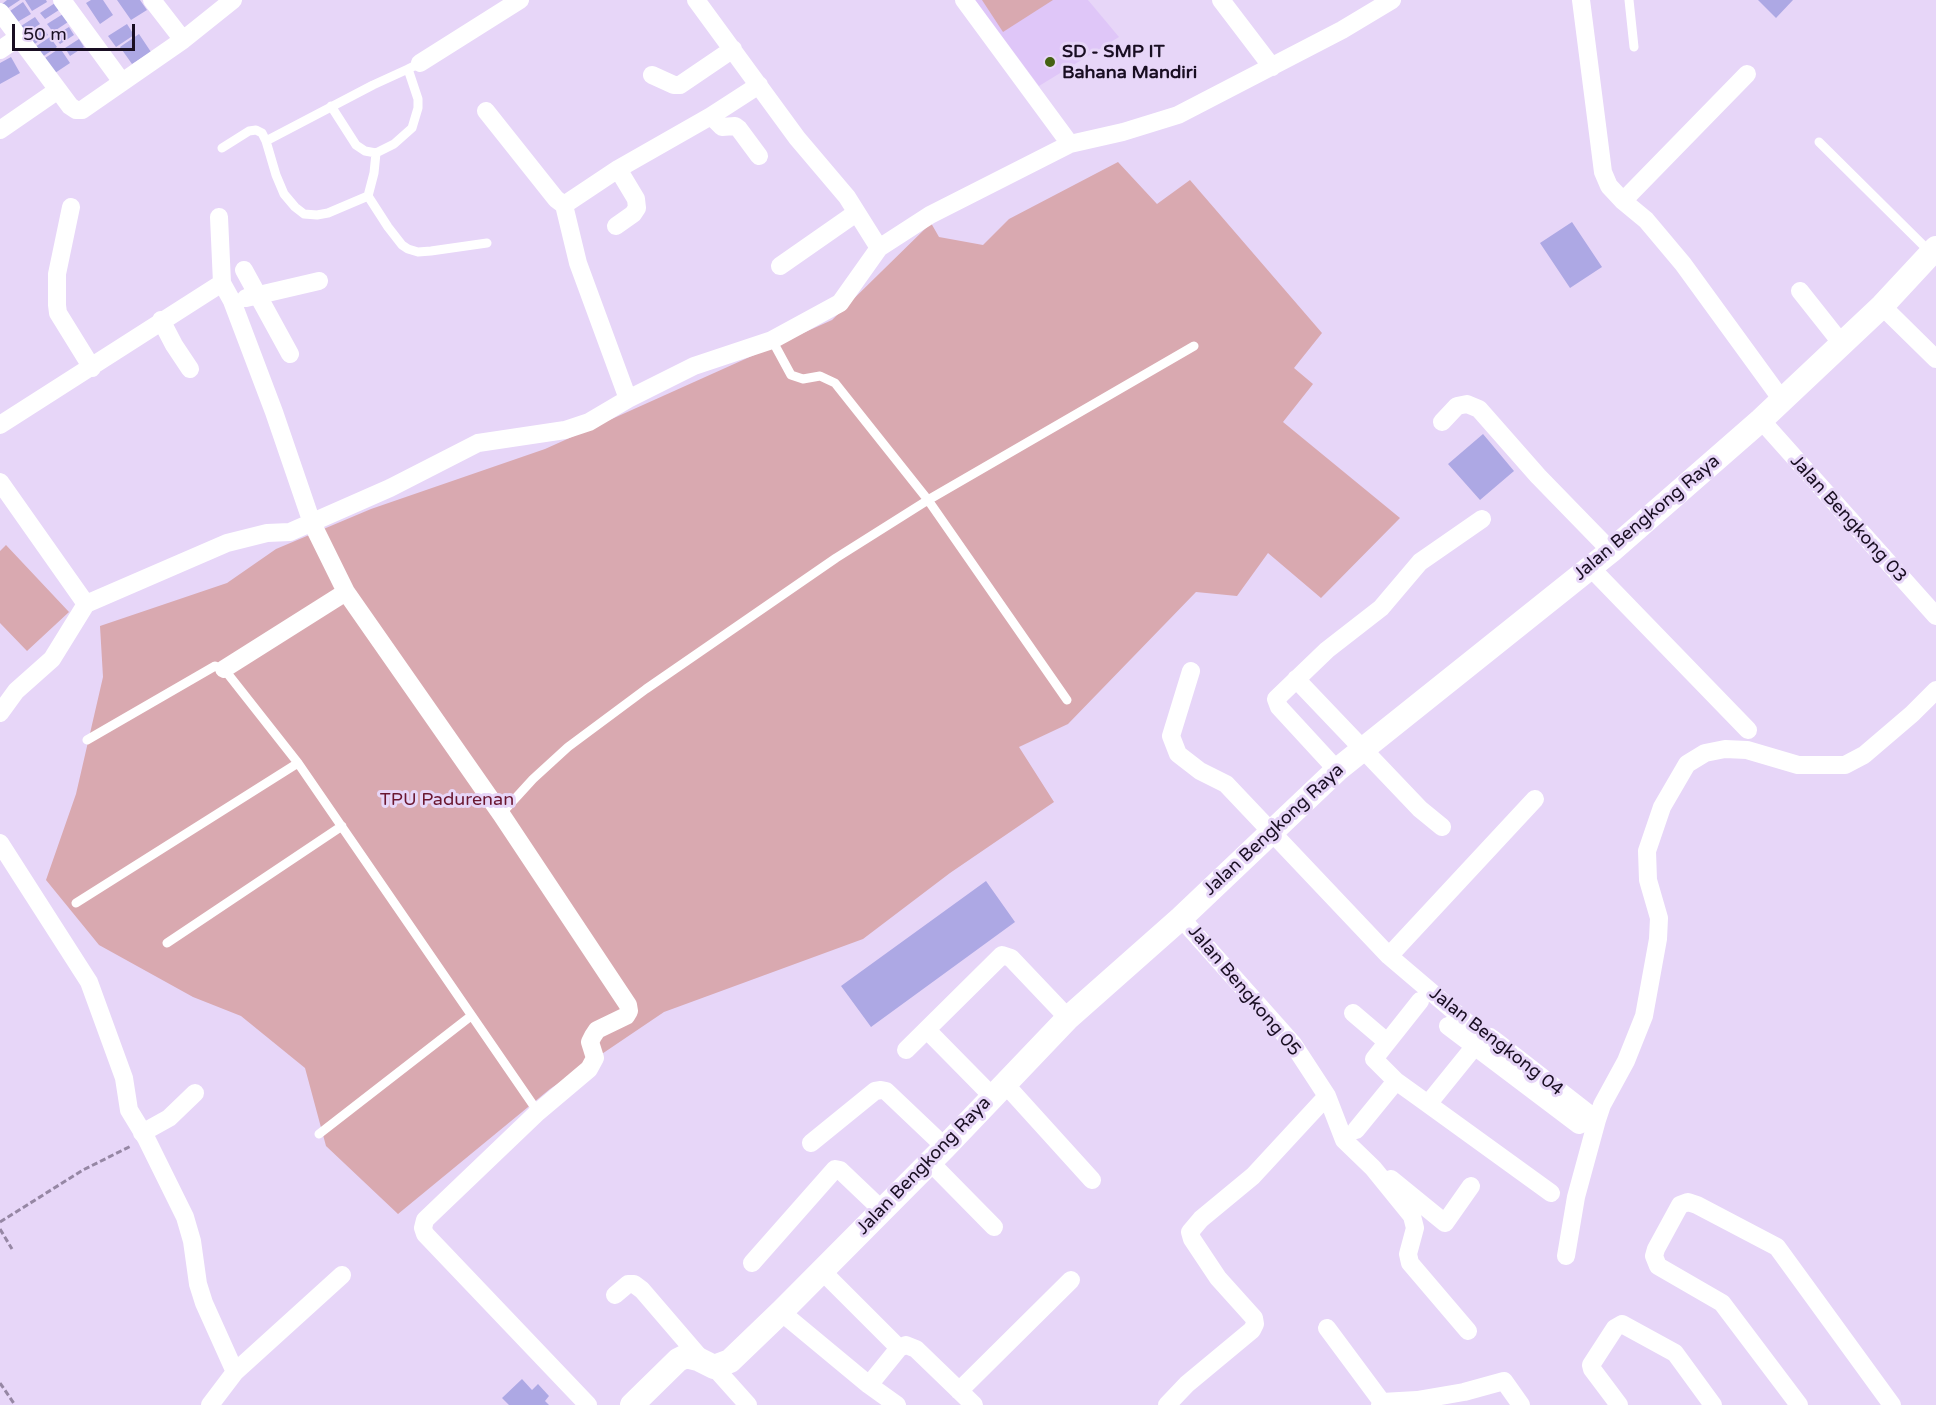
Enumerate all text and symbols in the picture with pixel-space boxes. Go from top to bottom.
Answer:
scale bar [15,12,138,50]
text: 50 m [23,23,67,45]
place label: SD - SMP IT Bahana Mandiri [1062,41,1197,84]
marker: SD - SMP IT Bahana Mandiri [1043,55,1057,69]
street label: Jalan Bengkong Raya [1570,451,1724,585]
street label: Jalan Bengkong 03 [1785,451,1911,587]
street label: Jalan Bengkong Raya [1199,759,1349,901]
park label: TPU Padurenan [380,789,514,811]
street label: Jalan Bengkong 05 [1183,921,1305,1061]
street label: Jalan Bengkong 04 [1425,983,1567,1101]
street label: Jalan Bengkong Raya [852,1092,996,1240]

